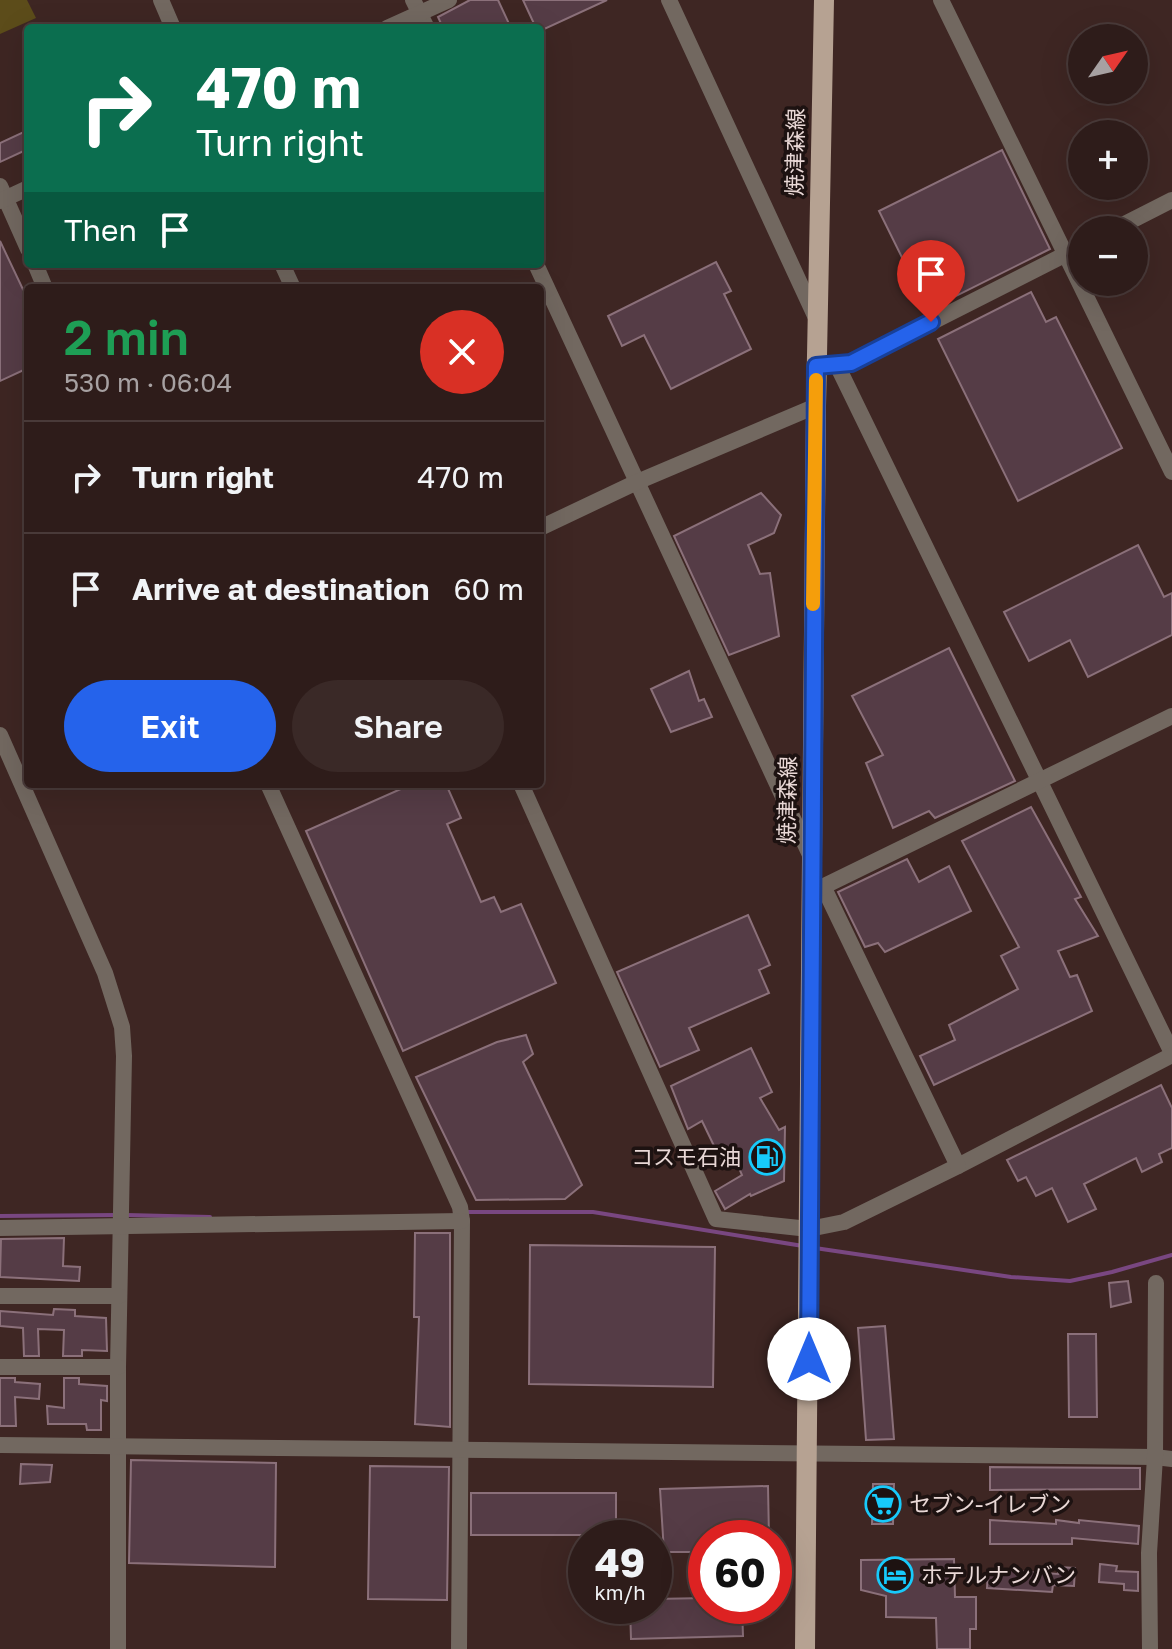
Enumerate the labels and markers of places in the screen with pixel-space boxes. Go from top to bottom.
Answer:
pin [897,240,965,322]
fuel station icon: コスモ石油 [748,1138,786,1176]
place label: コスモ石油 [631,1143,741,1170]
supermarket icon: セブン-イレブン [864,1485,902,1523]
place label: セブン-イレブン [909,1490,1071,1517]
hotel icon: ホテルナンバン [876,1556,914,1594]
place label: ホテルナンバン [921,1561,1076,1588]

